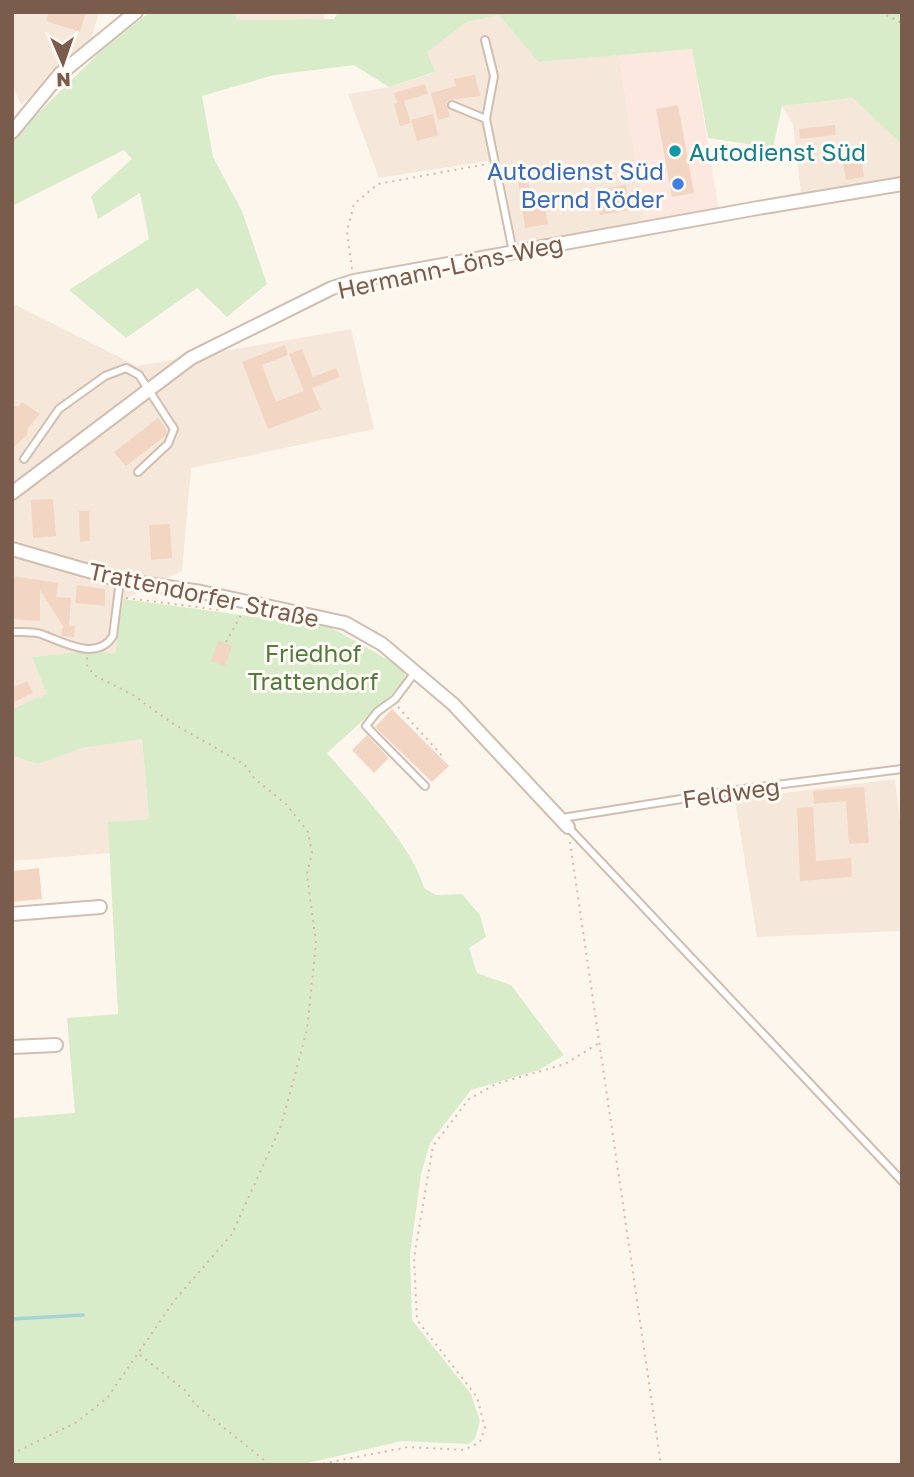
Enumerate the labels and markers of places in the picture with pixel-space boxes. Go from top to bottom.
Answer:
place label: Autodienst Süd [689,137,866,166]
marker: Autodienst Süd [667,143,683,159]
place label: Autodienst Süd Bernd Röder [487,156,664,213]
marker: Autodienst Süd Bernd Röder [670,176,686,192]

